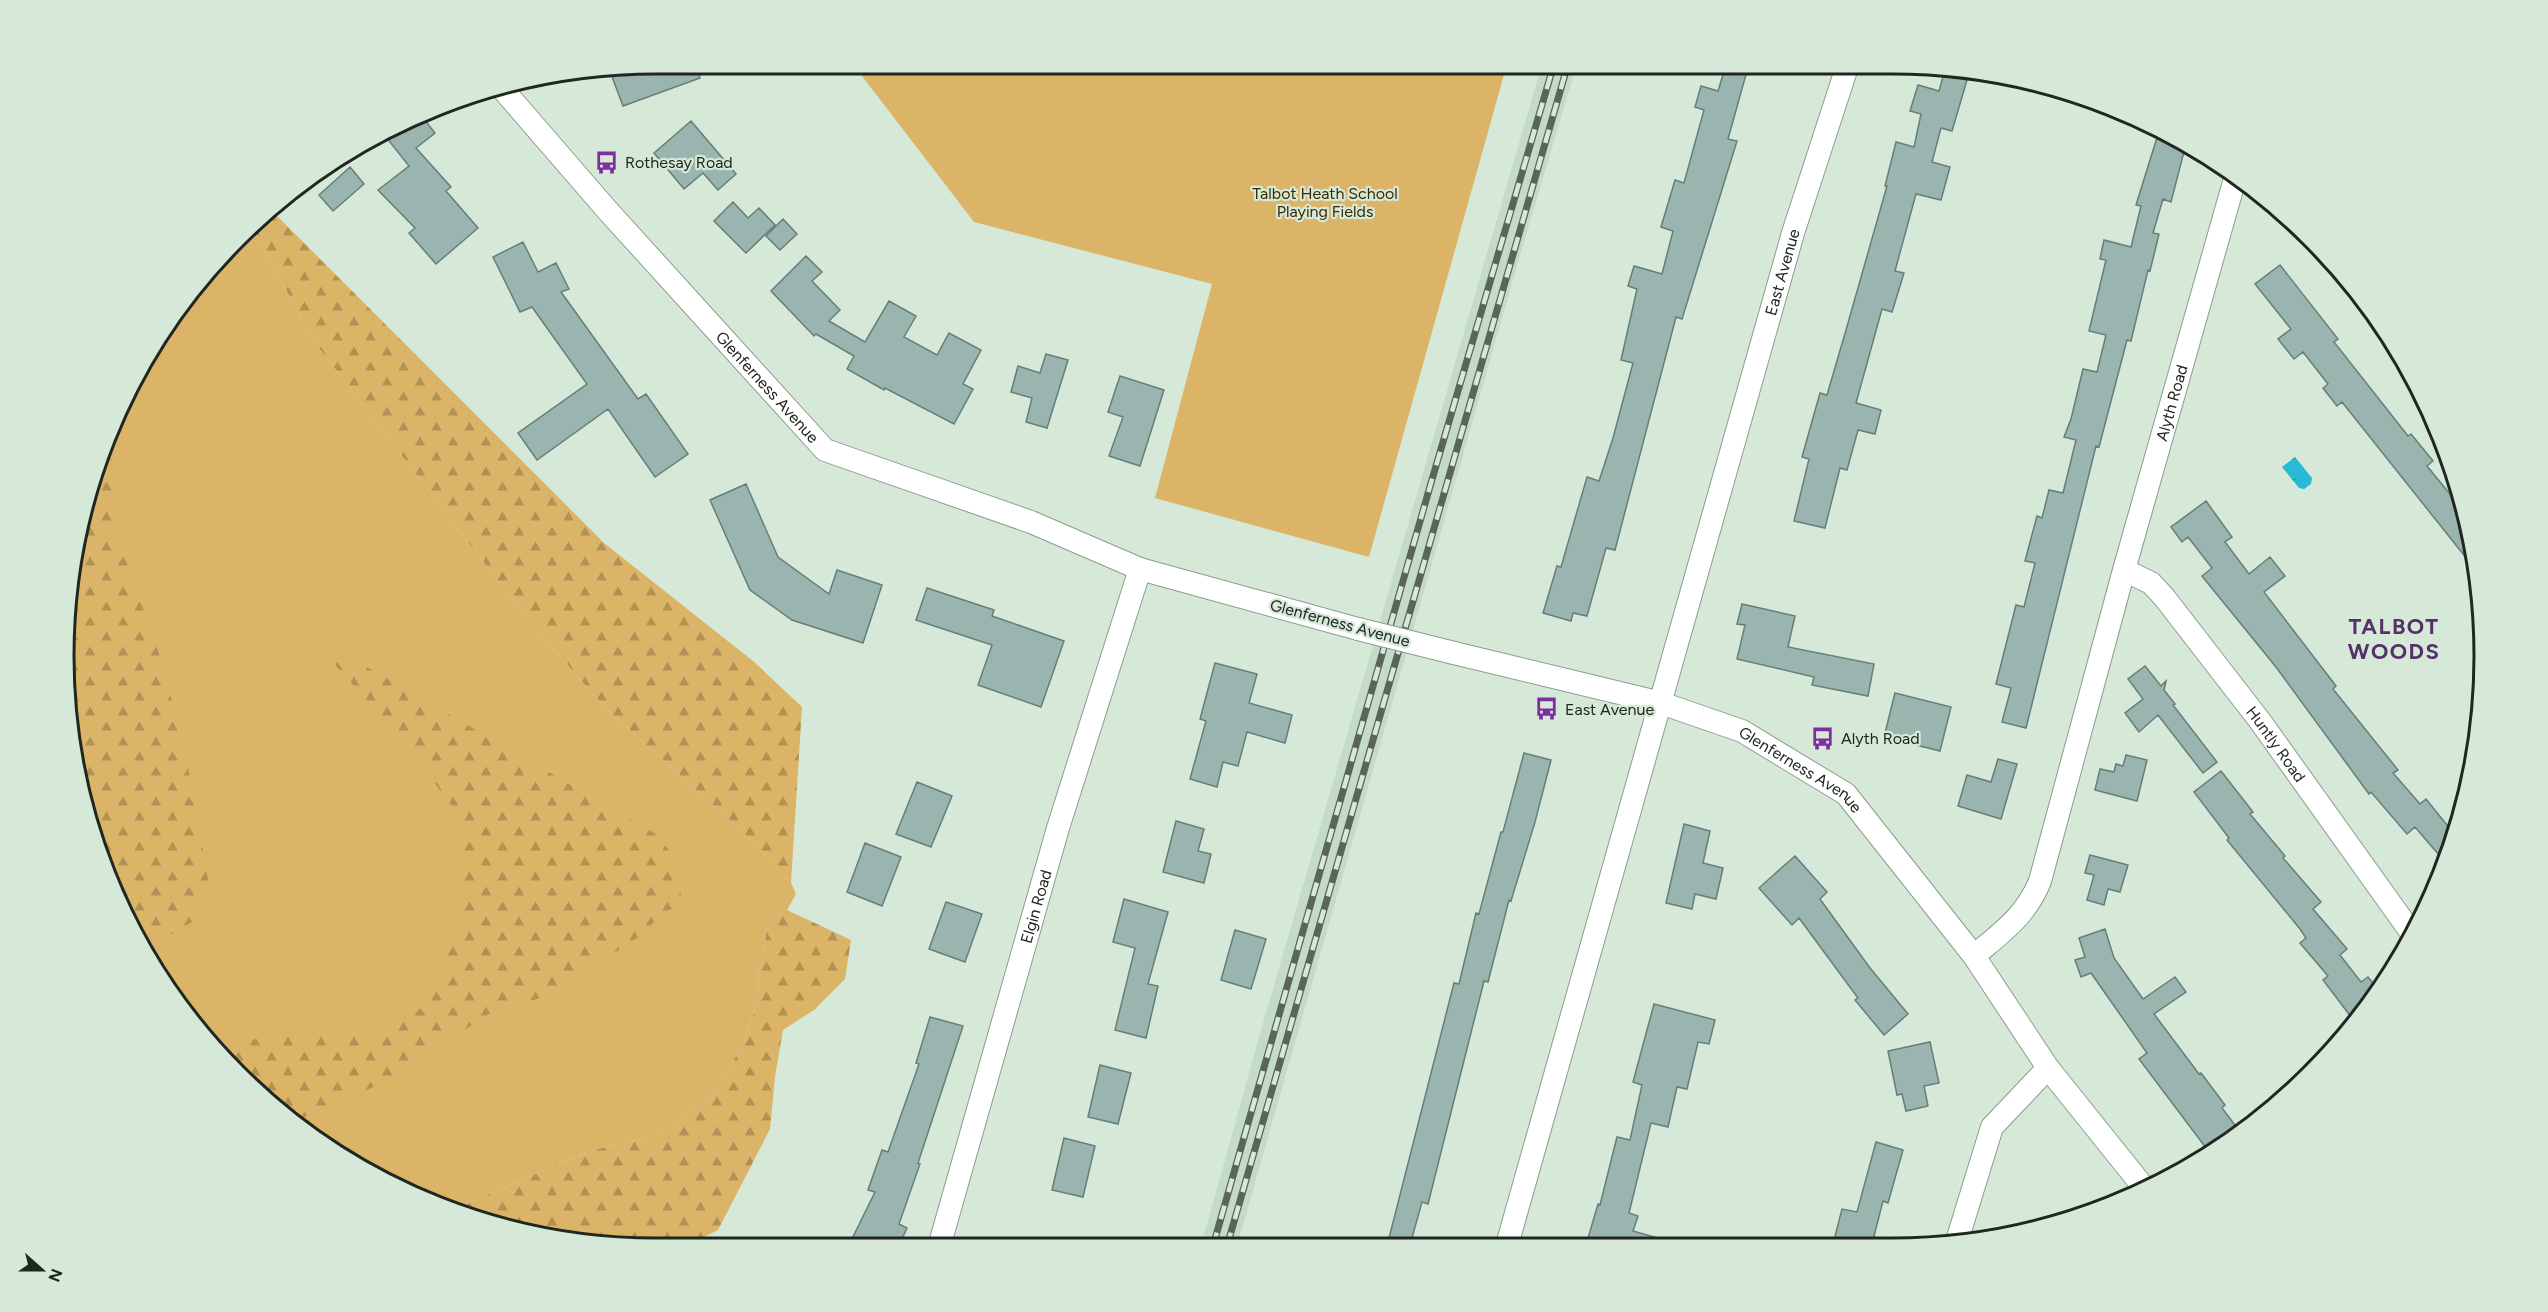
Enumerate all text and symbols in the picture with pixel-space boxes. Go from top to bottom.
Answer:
bus stop icon: Rothesay Road [594,149,620,175]
place label: Rothesay Road [625,153,733,172]
park label: Talbot Heath School Playing Fields [1252,184,1398,221]
street label: East Avenue [1761,226,1803,318]
street label: Glenferness Avenue [712,327,823,447]
street label: Alyth Road [2152,362,2191,443]
street label: Glenferness Avenue [1268,595,1412,651]
district label: TALBOT WOODS [2348,613,2440,665]
bus stop icon: East Avenue [1534,696,1560,722]
place label: East Avenue [1565,700,1654,719]
street label: Huntly Road [2243,702,2310,785]
street label: Glenferness Avenue [1736,722,1867,816]
bus stop icon: Alyth Road [1810,725,1836,751]
place label: Alyth Road [1841,729,1920,748]
street label: Elgin Road [1016,867,1055,946]
north arrow [12,1240,72,1300]
text: N [44,1266,67,1284]

